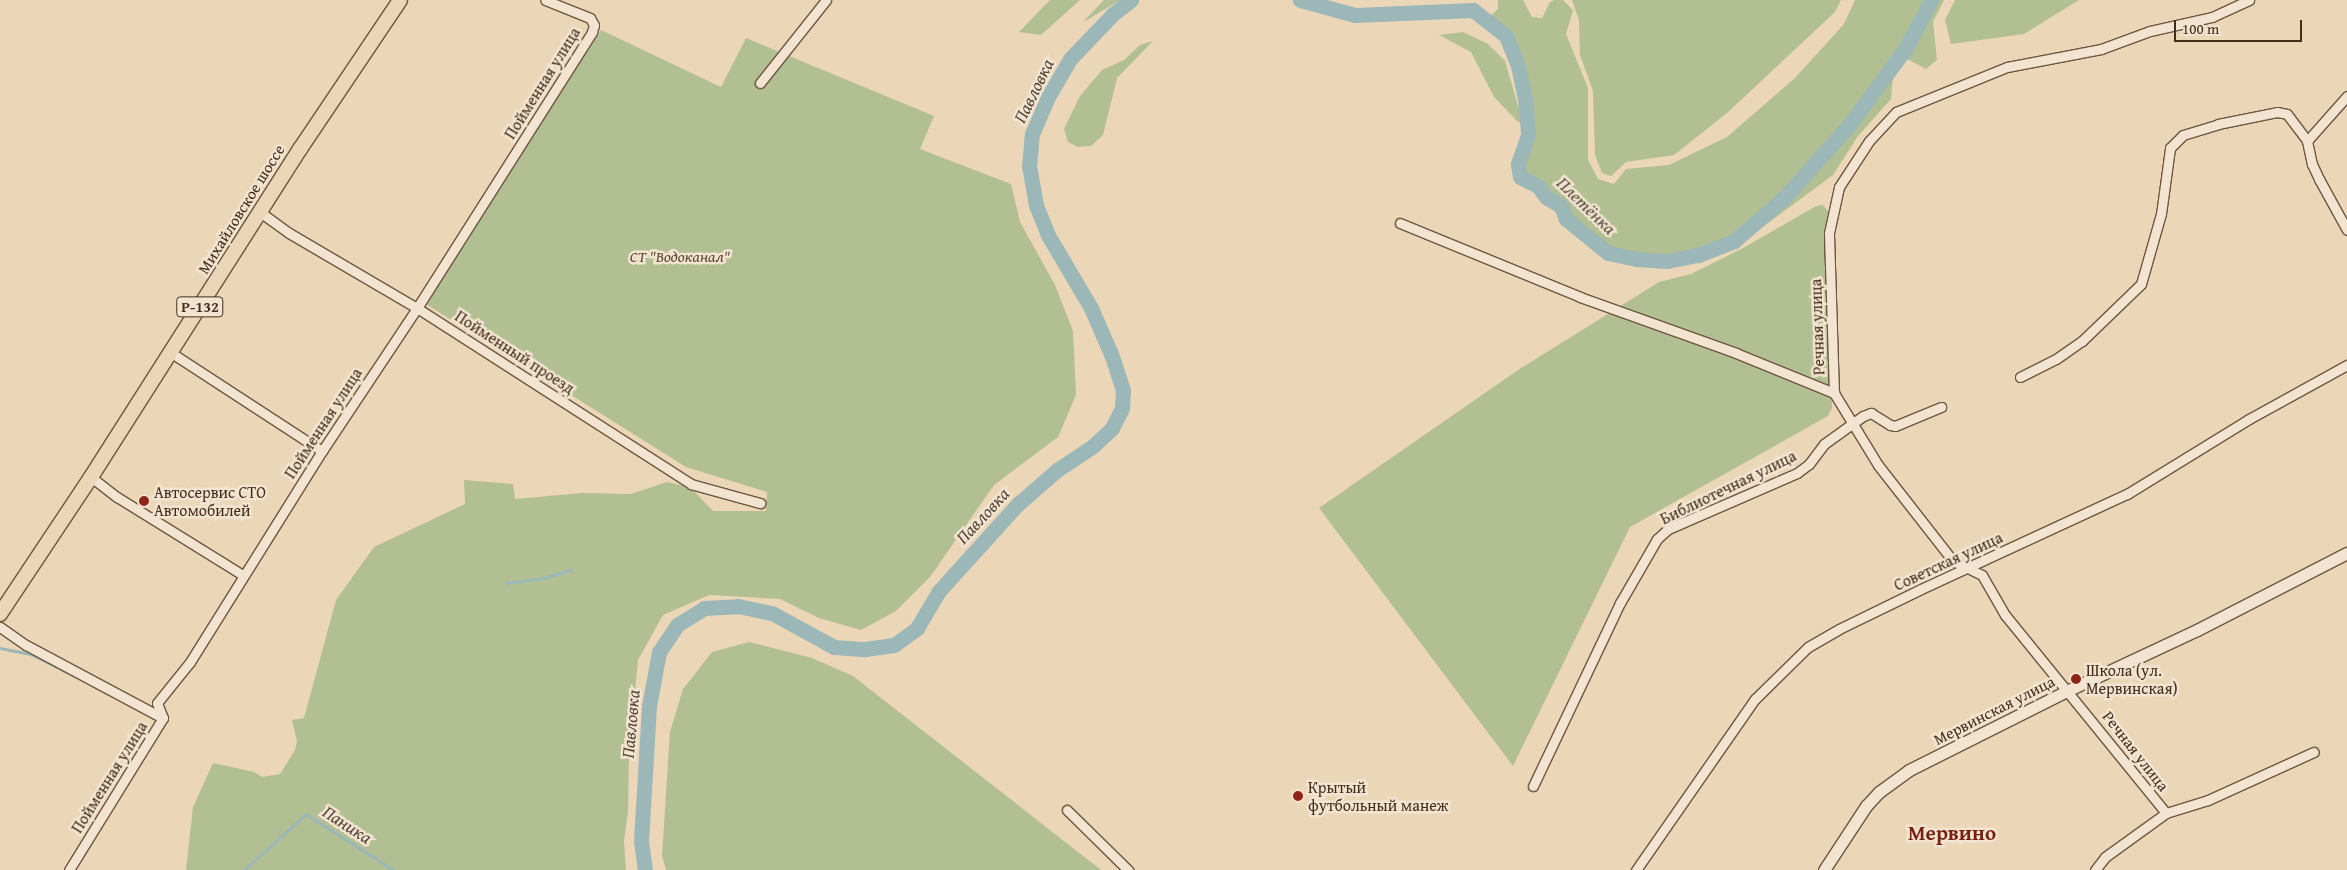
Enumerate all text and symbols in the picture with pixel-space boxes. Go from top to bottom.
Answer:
scale bar [2177,10,2304,42]
text: 100 m [2182,18,2219,39]
street label: Пойменная улица [500,24,584,142]
water label: Павловка [1009,55,1059,127]
street label: Михайловское шоссе [193,141,289,277]
water label: Плетёнка [1552,173,1620,239]
park label: СТ "Водоканал" [630,246,730,266]
street label: Речная улица [1806,279,1828,375]
road number: Р-132 [176,294,224,320]
street label: Пойменный проезд [452,306,578,398]
street label: Пойменная улица [280,364,366,482]
street label: Библиотечная улица [1657,446,1799,528]
place label: Автосервис СТО Автомобилей [154,482,266,520]
water label: Павловка [952,484,1014,548]
marker: Автосервис СТО Автомобилей [138,495,150,507]
street label: Советская улица [1891,527,2005,595]
place label: Школа (ул. Мервинская) [2086,660,2178,698]
street label: Мервинская улица [1930,671,2058,749]
marker: Школа (ул. Мервинская) [2070,673,2082,685]
water label: Павловка [617,689,645,759]
street label: Речная улица [2099,707,2173,795]
street label: Пойменная улица [67,718,151,836]
place label: Крытый футбольный манеж [1308,777,1448,815]
marker: Крытый футбольный манеж [1292,790,1304,802]
water label: Паника [318,801,376,849]
district label: Мервино [1908,820,1996,846]

